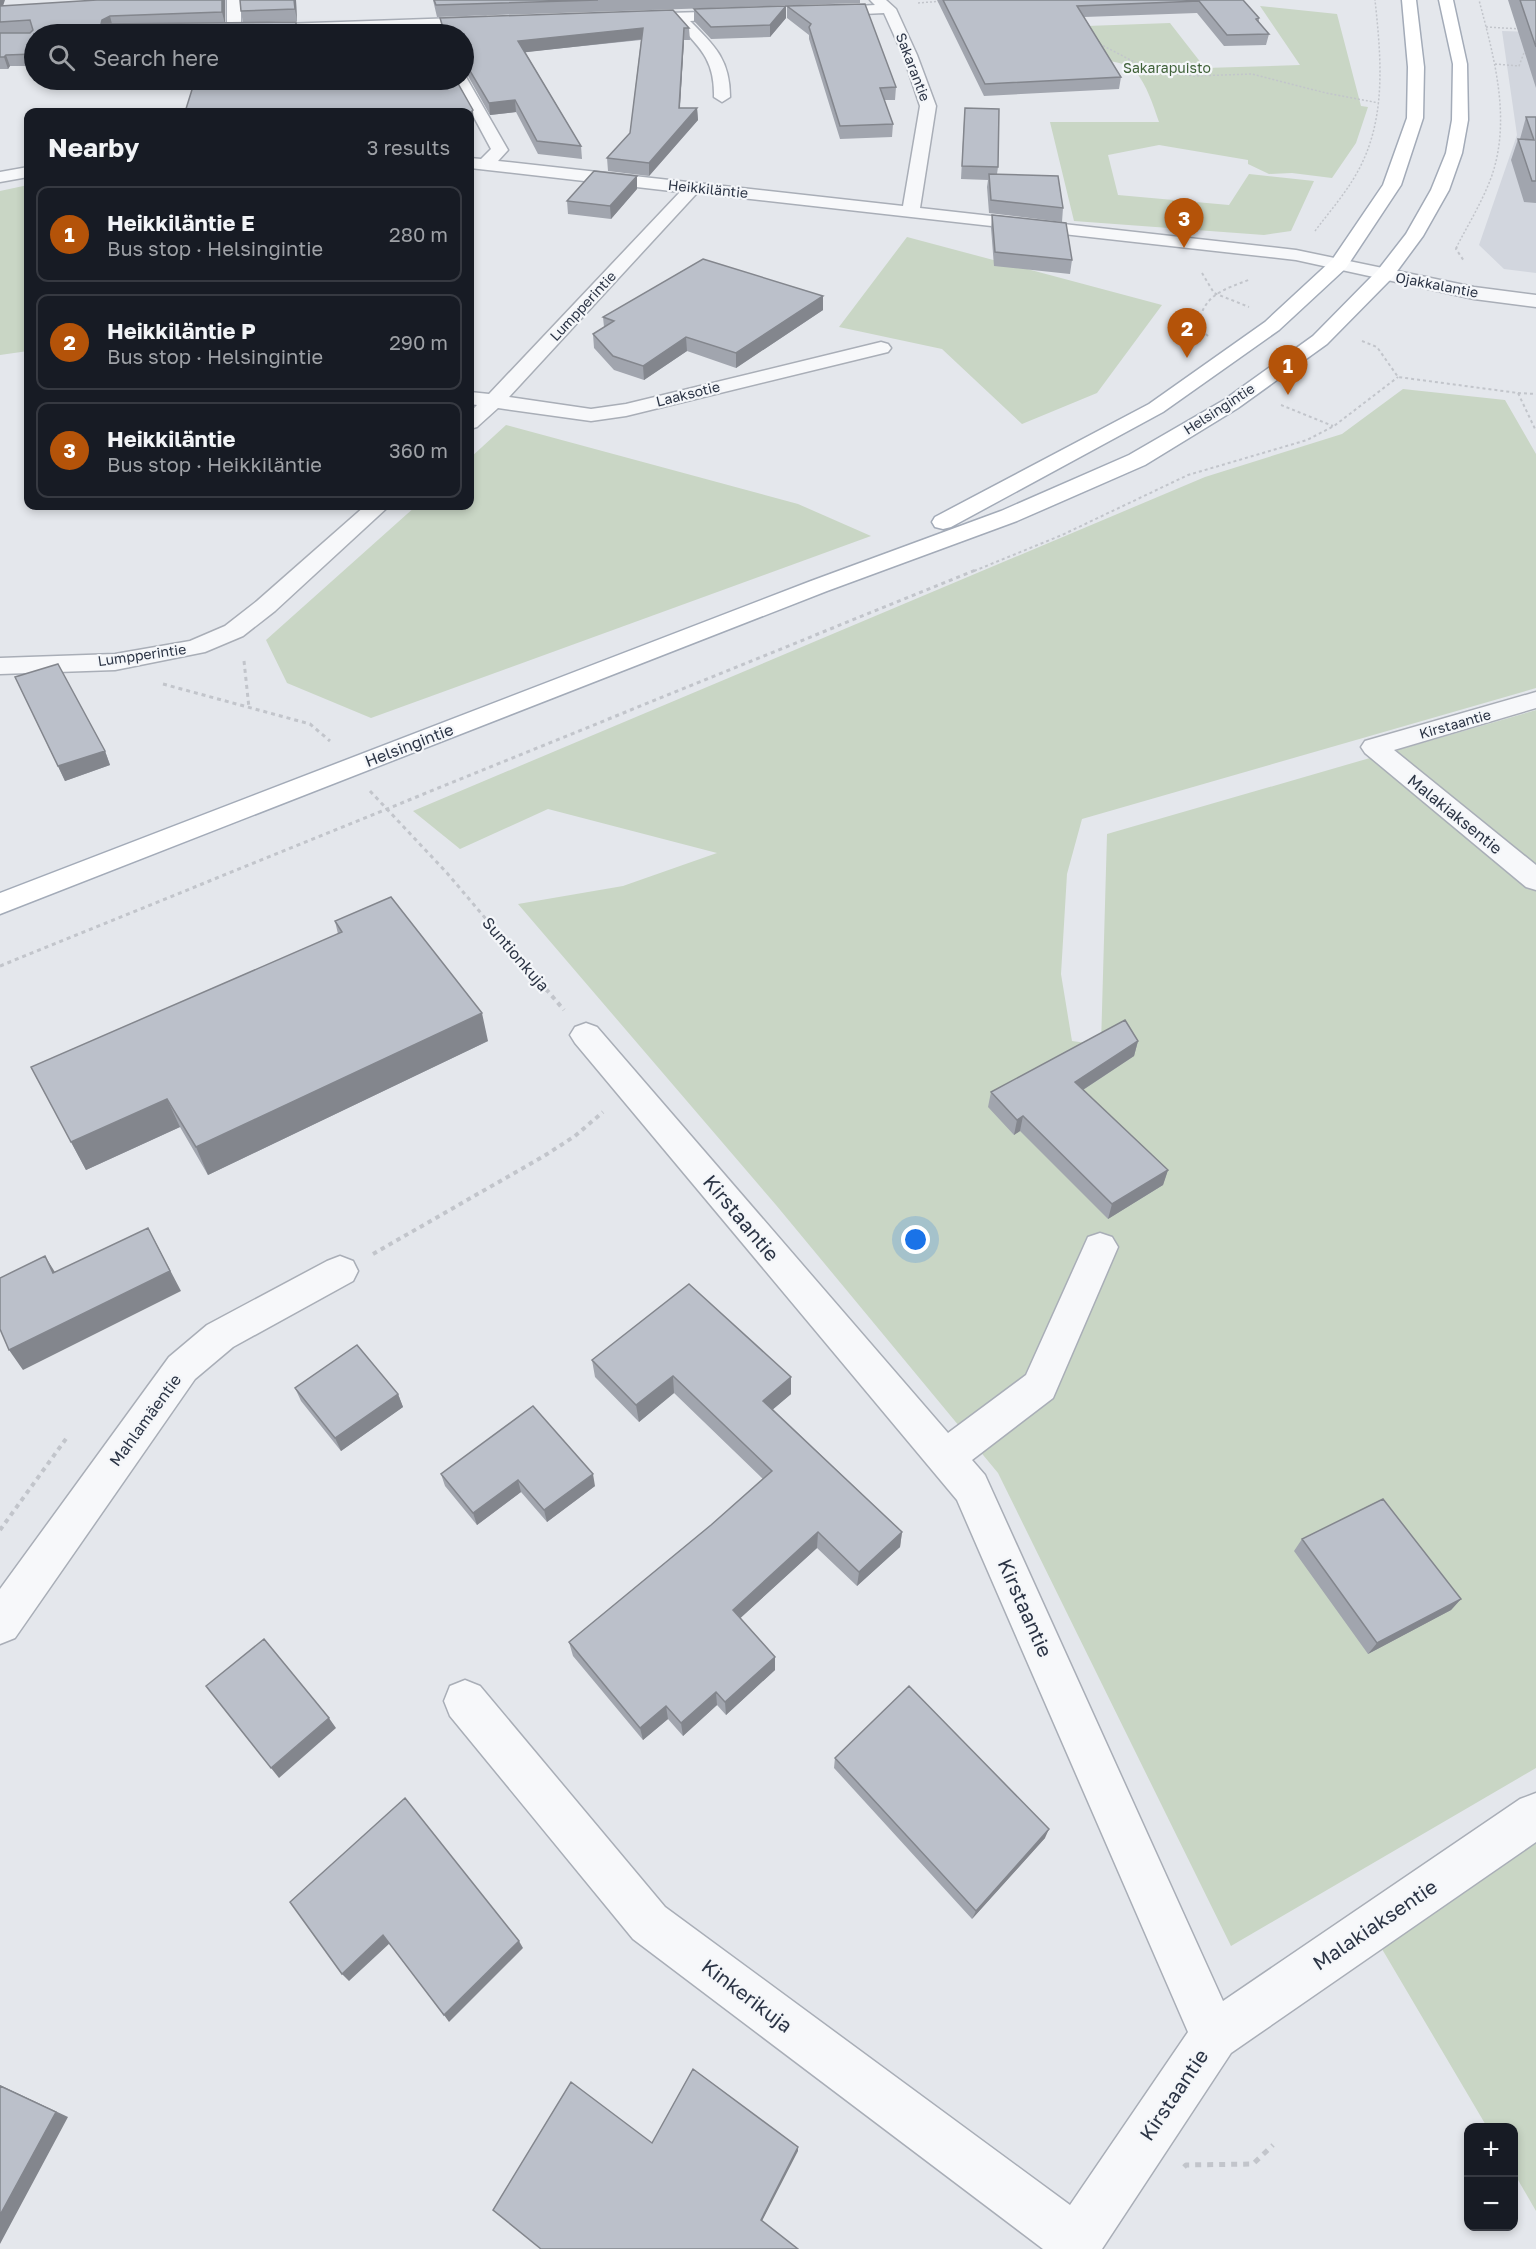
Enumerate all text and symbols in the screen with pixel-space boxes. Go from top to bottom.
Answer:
search box [24,24,474,90]
street label: Sakarantie [893,30,934,103]
icon: search [45,41,78,74]
text: Search here [93,44,219,71]
park label: Sakarapuisto [1123,59,1211,76]
text: Nearby [48,132,139,163]
text: 3 results [367,135,450,159]
street label: Heikkiläntie [667,176,749,201]
pin: 3 [1164,198,1204,248]
text: Heikkiläntie E [107,209,255,236]
text: 1 [64,222,75,246]
text: 280 m [389,222,448,246]
text: Bus stop · Helsingintie [107,236,323,260]
street label: Lumpperintie [546,267,619,344]
street label: Ojakkalantie [1394,268,1480,301]
pin: 2 [1168,308,1206,358]
text: Heikkiläntie P [107,317,256,344]
text: 2 [63,330,76,354]
text: 290 m [389,330,448,354]
text: Bus stop · Helsingintie [107,344,323,368]
pin: 1 [1268,346,1308,395]
street label: Laaksotie [654,377,722,410]
street label: Helsingintie [1180,379,1257,438]
text: Heikkiläntie [107,425,236,452]
text: 3 [63,438,76,462]
text: 360 m [389,438,448,462]
text: Bus stop · Heikkiläntie [107,452,322,476]
street label: Lumpperintie [97,640,187,669]
street label: Kirstaantie [1417,705,1493,742]
street label: Helsingintie [362,719,456,771]
street label: Malakiaksentie [1404,770,1506,858]
street label: Suntionkuja [478,913,554,995]
street label: Kirstaantie [699,1169,785,1265]
your location [901,1225,930,1254]
street label: Mahlamäentie [105,1370,185,1470]
street label: Kirstaantie [994,1555,1058,1661]
street label: Malakiaksentie [1308,1874,1441,1975]
street label: Kinkerikuja [698,1953,798,2037]
street label: Kirstaantie [1134,2044,1213,2145]
map controls [1464,2123,1518,2231]
button: + [1464,2123,1518,2177]
button: − [1464,2177,1518,2231]

